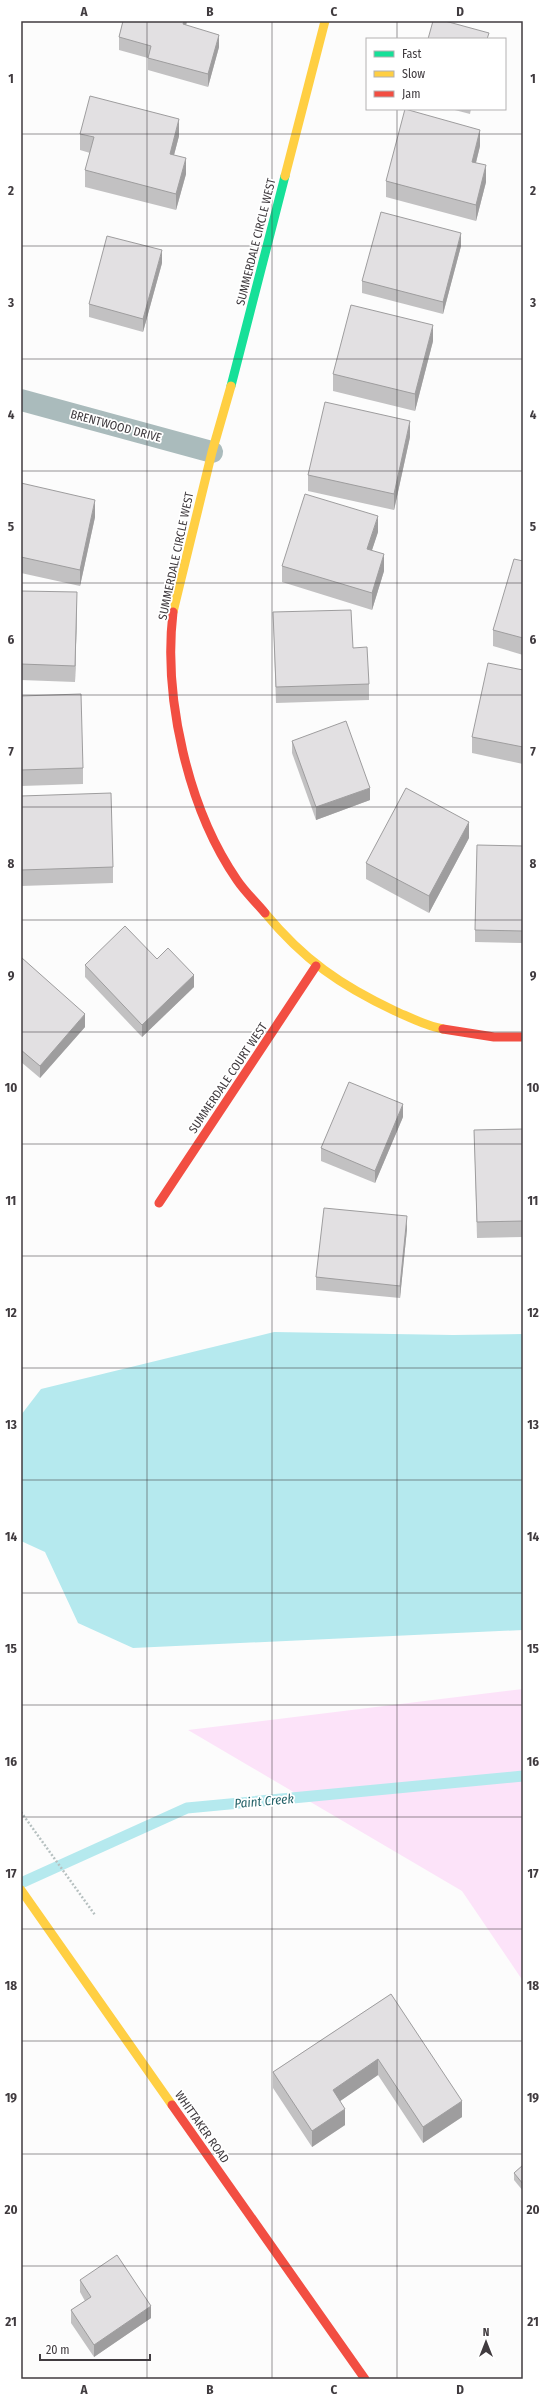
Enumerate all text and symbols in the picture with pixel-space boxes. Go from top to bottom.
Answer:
text: A [79,4,88,19]
text: B [206,4,214,19]
text: C [331,4,338,19]
text: D [456,4,464,19]
legend [366,38,506,110]
text: Fast [402,47,421,61]
text: Slow [402,67,425,81]
text: 1 [8,71,14,86]
text: 1 [530,71,536,86]
text: Jam [402,87,420,101]
street label: SUMMERDALE CIRCLE WEST [233,177,279,307]
text: 2 [7,183,14,198]
text: 2 [529,183,536,198]
text: 3 [7,295,14,310]
text: 3 [529,295,536,310]
text: 4 [8,407,15,422]
street label: BRENTWOOD DRIVE [69,407,163,445]
text: 4 [530,407,537,422]
street label: SUMMERDALE CIRCLE WEST [156,490,196,621]
text: 5 [8,519,14,534]
text: 5 [530,519,536,534]
text: 6 [8,632,15,647]
text: 6 [530,632,537,647]
text: 7 [8,744,14,759]
text: 7 [530,744,536,759]
text: 8 [8,856,15,871]
text: 8 [530,856,537,871]
text: 9 [8,968,15,983]
text: 9 [530,968,537,983]
street label: SUMMERDALE COURT WEST [186,1020,270,1136]
text: 10 [5,1080,17,1095]
text: 10 [527,1080,539,1095]
text: 11 [6,1193,16,1208]
text: 11 [528,1193,538,1208]
text: 12 [5,1305,17,1320]
text: 12 [527,1305,539,1320]
text: 13 [5,1417,17,1432]
text: 13 [527,1417,539,1432]
text: 14 [5,1529,17,1544]
text: 14 [527,1529,539,1544]
text: 15 [5,1641,17,1656]
text: 15 [527,1641,539,1656]
text: 16 [5,1754,17,1769]
text: 16 [527,1754,539,1769]
water label: Paint Creek [234,1791,295,1811]
text: 17 [5,1866,17,1881]
text: 17 [527,1866,539,1881]
text: 18 [5,1978,17,1993]
text: 18 [527,1978,539,1993]
street label: WHITTAKER ROAD [172,2088,232,2166]
text: 19 [5,2090,17,2105]
text: 19 [527,2090,539,2105]
text: 20 [3,2202,18,2217]
text: 20 [525,2202,540,2217]
text: 21 [4,2314,17,2329]
text: 21 [526,2314,539,2329]
north arrow [466,2322,506,2362]
text: N [483,2326,489,2339]
scale bar [40,2336,150,2362]
text: 20 m [46,2343,70,2357]
text: A [79,2382,88,2397]
text: B [206,2382,214,2397]
text: C [331,2382,338,2397]
text: D [456,2382,464,2397]

